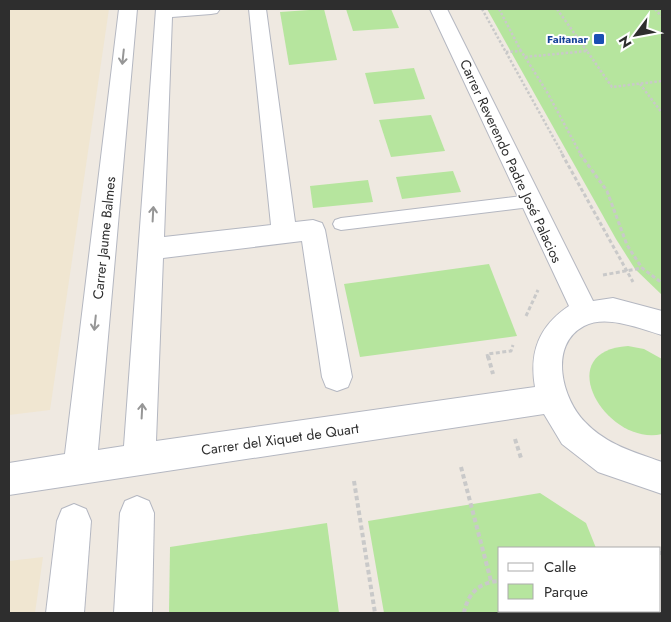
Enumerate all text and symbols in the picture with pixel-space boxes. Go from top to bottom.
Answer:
north arrow [611,10,661,60]
place label: Faitanar [547,31,588,47]
marker: Faitanar [592,32,606,46]
text: N [614,32,636,52]
one-way arrow [118,49,128,65]
street label: Carrer Reverendo Padre José Palacios [455,56,567,266]
street label: Carrer Jaume Balmes [88,175,120,300]
one-way arrow [148,206,157,222]
one-way arrow [91,315,100,331]
one-way arrow [137,403,146,419]
street label: Carrer del Xiquet de Quart [200,418,361,460]
legend [498,547,661,612]
text: Calle [544,556,576,578]
text: Parque [544,581,588,603]

